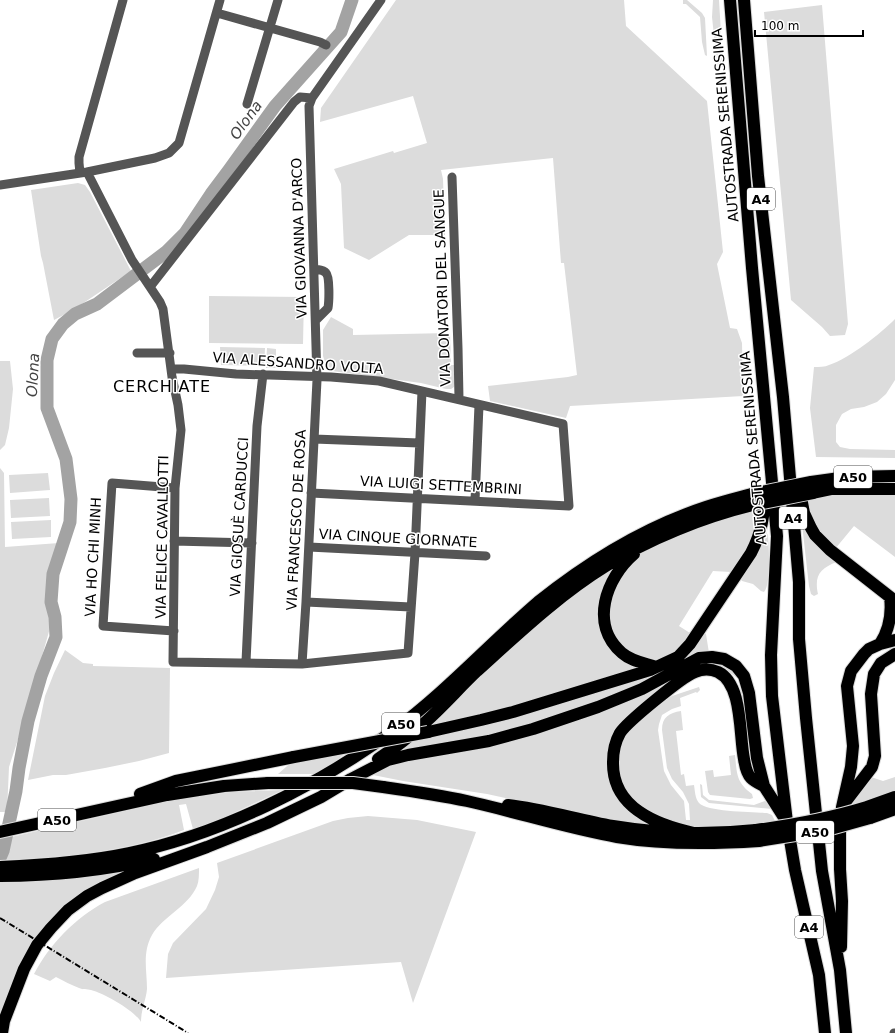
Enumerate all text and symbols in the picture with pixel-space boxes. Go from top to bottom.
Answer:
scale bar [755,12,863,38]
text: 100 m [761,19,799,33]
street label: AUTOSTRADA SERENISSIMA [709,27,741,223]
water label: Olona [226,97,266,143]
street label: VIA GIOVANNA D'ARCO [288,157,310,319]
road number: A4 [747,188,775,210]
street label: VIA DONATORI DEL SANGUE [431,189,453,387]
street label: VIA ALESSANDRO VOLTA [212,349,384,377]
street label: AUTOSTRADA SERENISSIMA [737,350,769,546]
water label: Olona [23,353,43,397]
district label: CERCHIATE [113,377,211,396]
street label: VIA FRANCESCO DE ROSA [283,429,309,611]
street label: VIA GIOSUÈ CARDUCCI [227,437,251,597]
street label: VIA FELICE CAVALLOTTI [153,455,171,619]
road number: A50 [834,466,872,488]
street label: VIA LUIGI SETTEMBRINI [360,473,522,497]
street label: VIA HO CHI MINH [82,497,104,617]
road number: A4 [779,507,807,529]
street label: VIA CINQUE GIORNATE [318,526,478,550]
road number: A50 [382,713,420,735]
road number: A50 [38,809,76,831]
road number: A50 [796,821,834,843]
road number: A4 [795,916,823,938]

